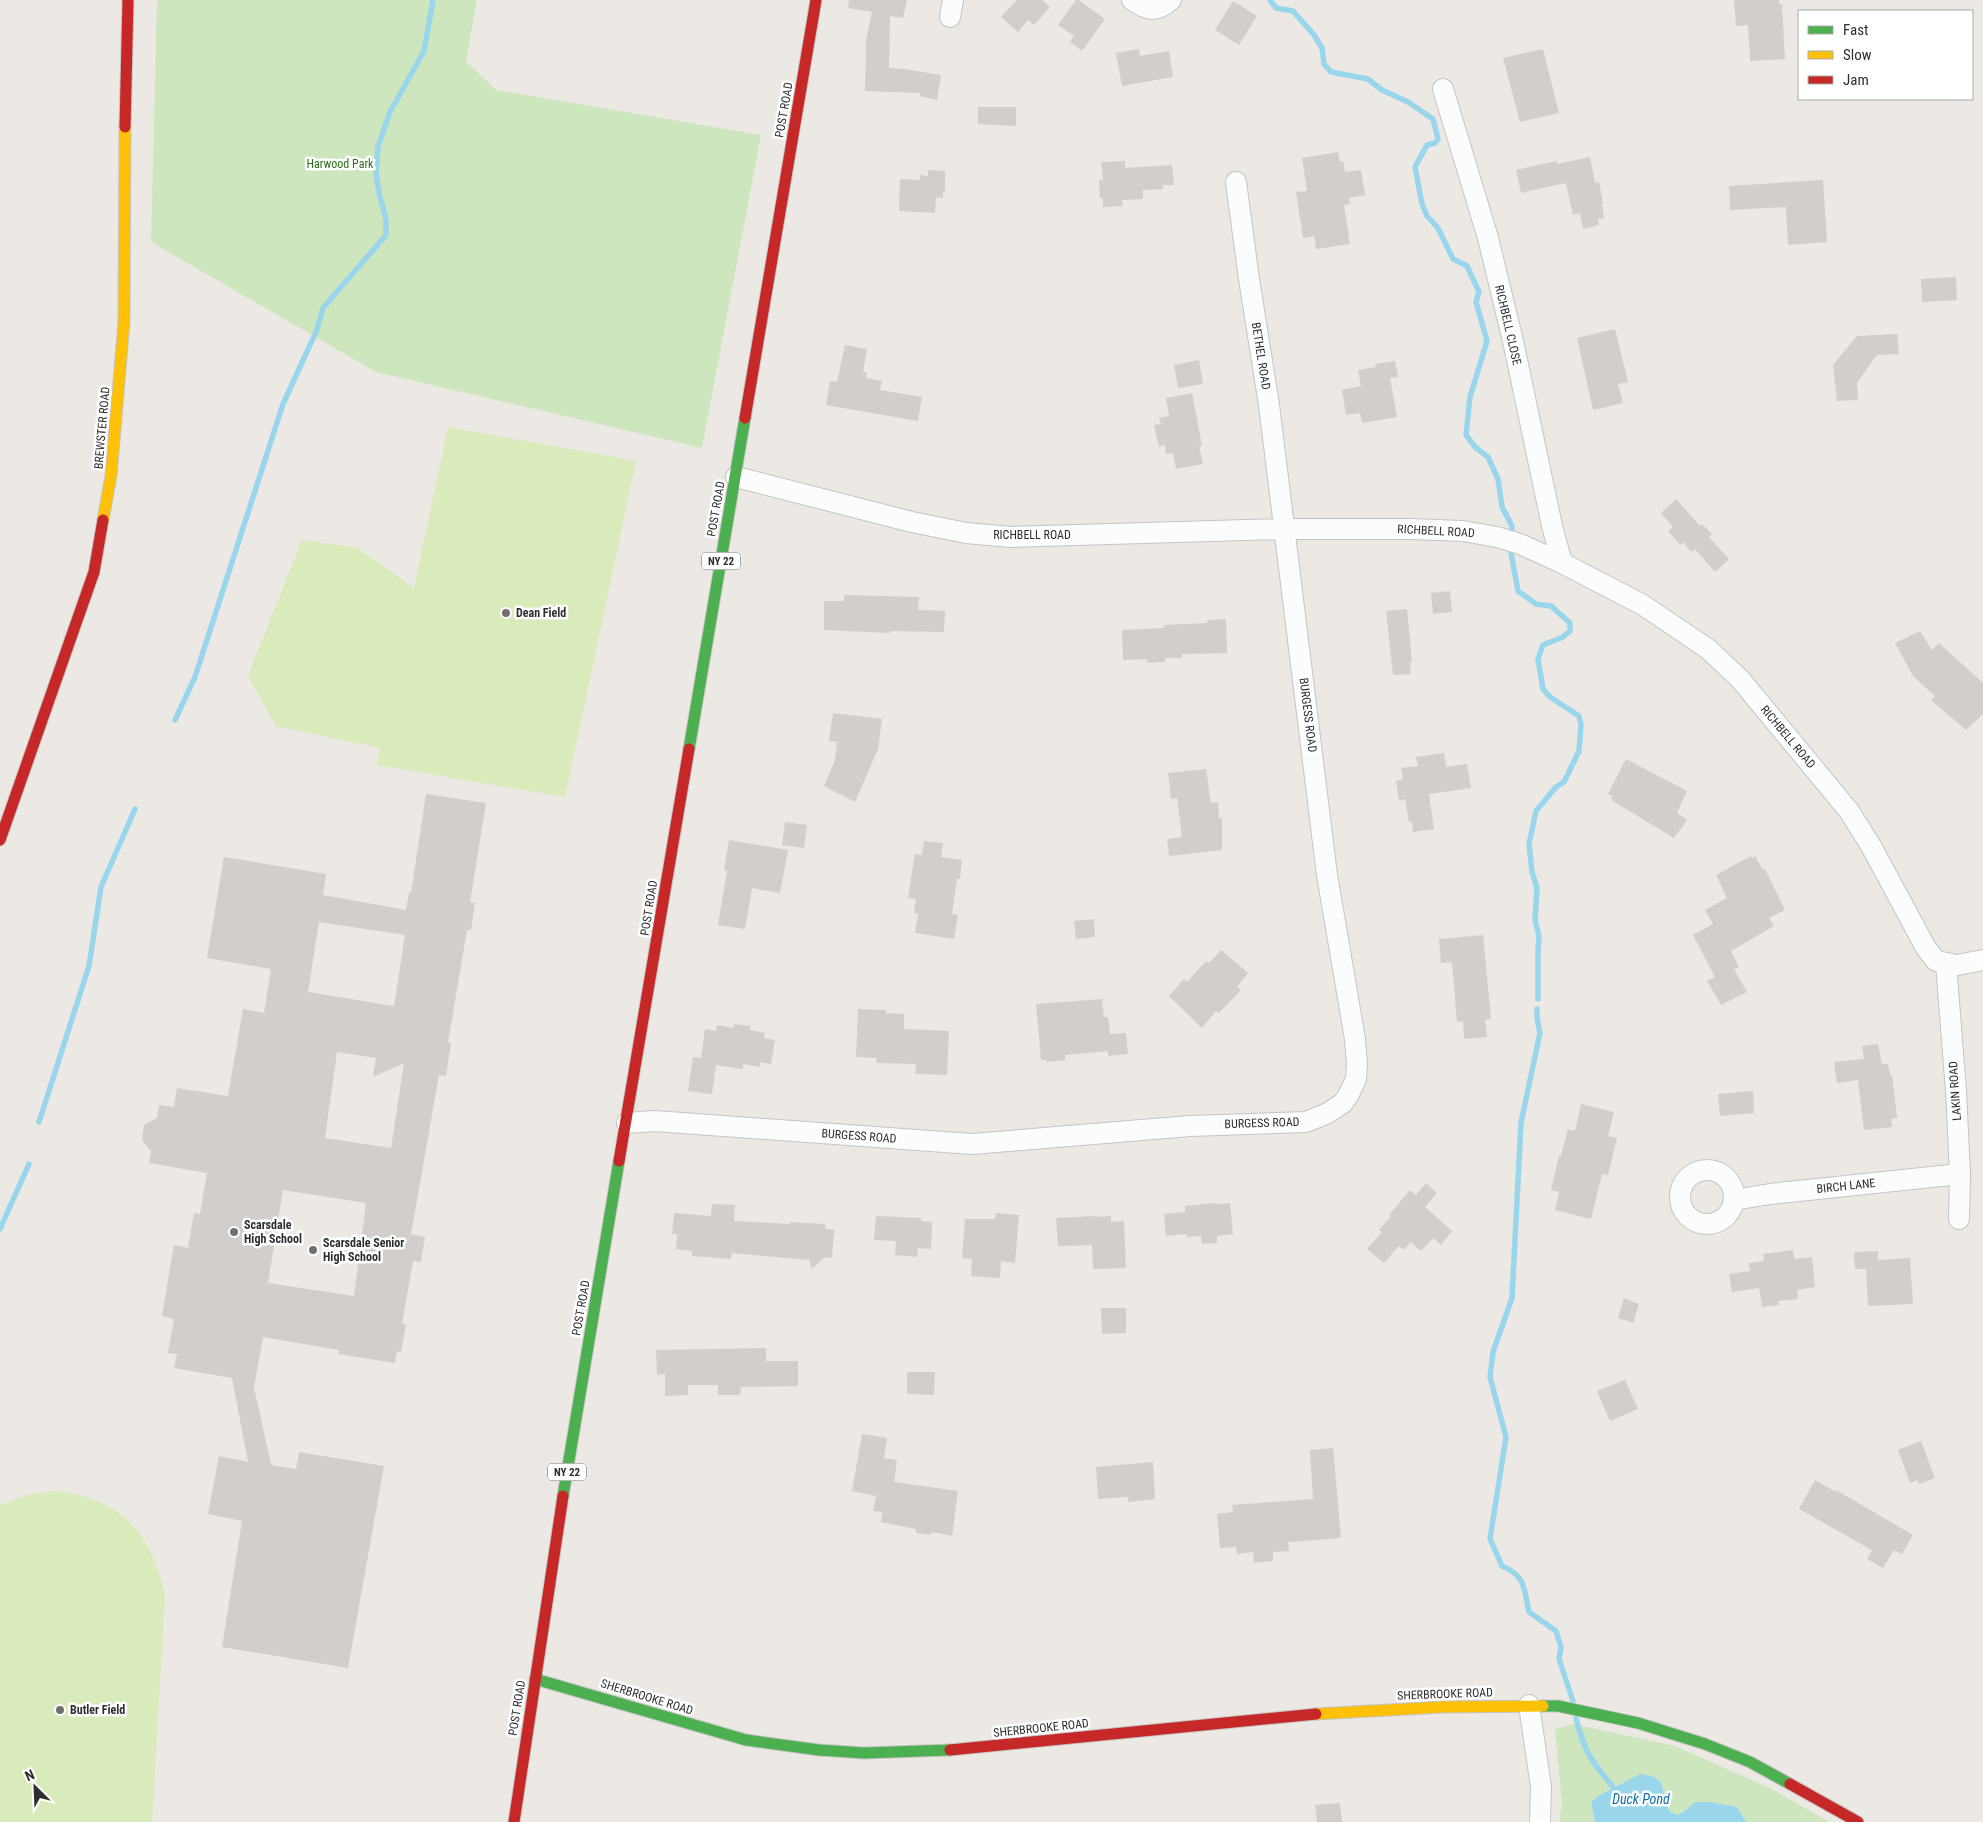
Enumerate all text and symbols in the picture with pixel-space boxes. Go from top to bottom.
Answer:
legend [1798,10,1973,100]
text: Fast [1843,21,1868,39]
text: Slow [1843,46,1872,64]
text: Jam [1843,71,1869,89]
street label: POST ROAD [772,81,796,139]
park label: Harwood Park [307,157,374,171]
street label: RICHBELL CLOSE [1492,284,1524,366]
street label: BETHEL ROAD [1249,321,1273,391]
street label: BREWSTER ROAD [91,386,113,470]
street label: POST ROAD [704,480,728,538]
street label: RICHBELL ROAD [1397,522,1475,540]
street label: RICHBELL ROAD [993,528,1071,542]
road number: NY 22 [702,552,740,570]
place label: Dean Field [516,606,566,620]
marker: Dean Field [500,607,512,619]
street label: BURGESS ROAD [1296,677,1320,753]
street label: RICHBELL ROAD [1758,703,1818,771]
street label: POST ROAD [638,879,660,937]
street label: LAKIN ROAD [1946,1061,1964,1121]
street label: BURGESS ROAD [1224,1115,1300,1131]
street label: BURGESS ROAD [821,1126,897,1146]
street label: BIRCH LANE [1816,1176,1876,1196]
place label: Scarsdale High School [244,1218,302,1246]
marker: Scarsdale High School [228,1226,240,1238]
place label: Scarsdale Senior High School [323,1236,404,1264]
marker: Scarsdale Senior High School [307,1244,319,1256]
street label: POST ROAD [569,1279,593,1337]
road number: NY 22 [548,1464,586,1480]
street label: SHERBROOKE ROAD [599,1676,695,1718]
street label: POST ROAD [506,1679,528,1737]
street label: SHERBROOKE ROAD [1397,1685,1493,1703]
place label: Butler Field [70,1703,125,1717]
marker: Butler Field [54,1704,66,1716]
street label: SHERBROOKE ROAD [993,1716,1090,1740]
north arrow [10,1762,60,1812]
text: N [23,1766,37,1784]
water label: Duck Pond [1612,1791,1670,1807]

